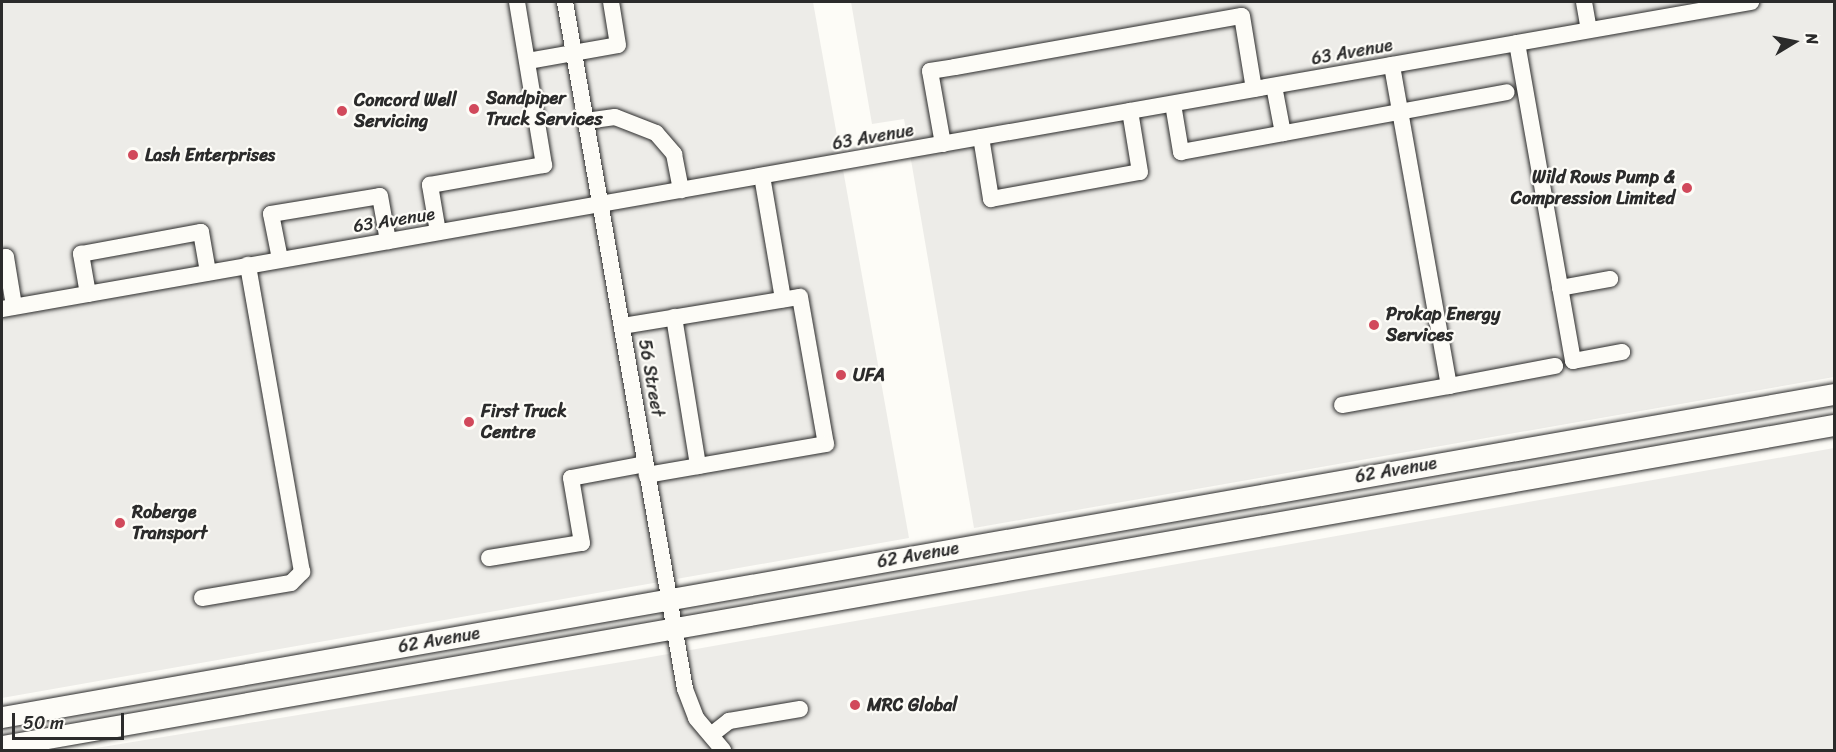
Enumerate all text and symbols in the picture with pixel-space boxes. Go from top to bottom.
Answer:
north arrow [1764,12,1824,72]
text: N [1797,31,1827,47]
street label: 63 Avenue [1310,34,1394,70]
place label: Sandpiper Truck Services [486,88,602,130]
place label: Concord Well Servicing [354,90,457,132]
marker: Sandpiper Truck Services [467,102,481,116]
marker: Concord Well Servicing [335,104,349,118]
street label: 63 Avenue [831,119,915,155]
place label: Lash Enterprises [145,144,275,166]
marker: Lash Enterprises [126,148,140,162]
place label: Wild Rows Pump & Compression Limited [1511,167,1675,210]
marker: Wild Rows Pump & Compression Limited [1680,181,1694,195]
street label: 63 Avenue [352,203,436,237]
place label: Prokap Energy Services [1386,304,1501,346]
marker: Prokap Energy Services [1367,318,1381,332]
street label: 56 Street [634,338,668,418]
place label: UFA [853,364,885,386]
marker: UFA [834,368,848,382]
place label: First Truck Centre [481,401,567,444]
marker: First Truck Centre [462,415,476,429]
street label: 62 Avenue [1353,452,1439,488]
place label: Roberge Transport [132,502,207,544]
marker: Roberge Transport [113,516,127,530]
street label: 62 Avenue [875,537,961,573]
street label: 62 Avenue [396,622,482,658]
place label: MRC Global [867,694,957,716]
marker: MRC Global [848,698,862,712]
scale bar [15,701,128,739]
text: 50 m [23,707,64,739]

